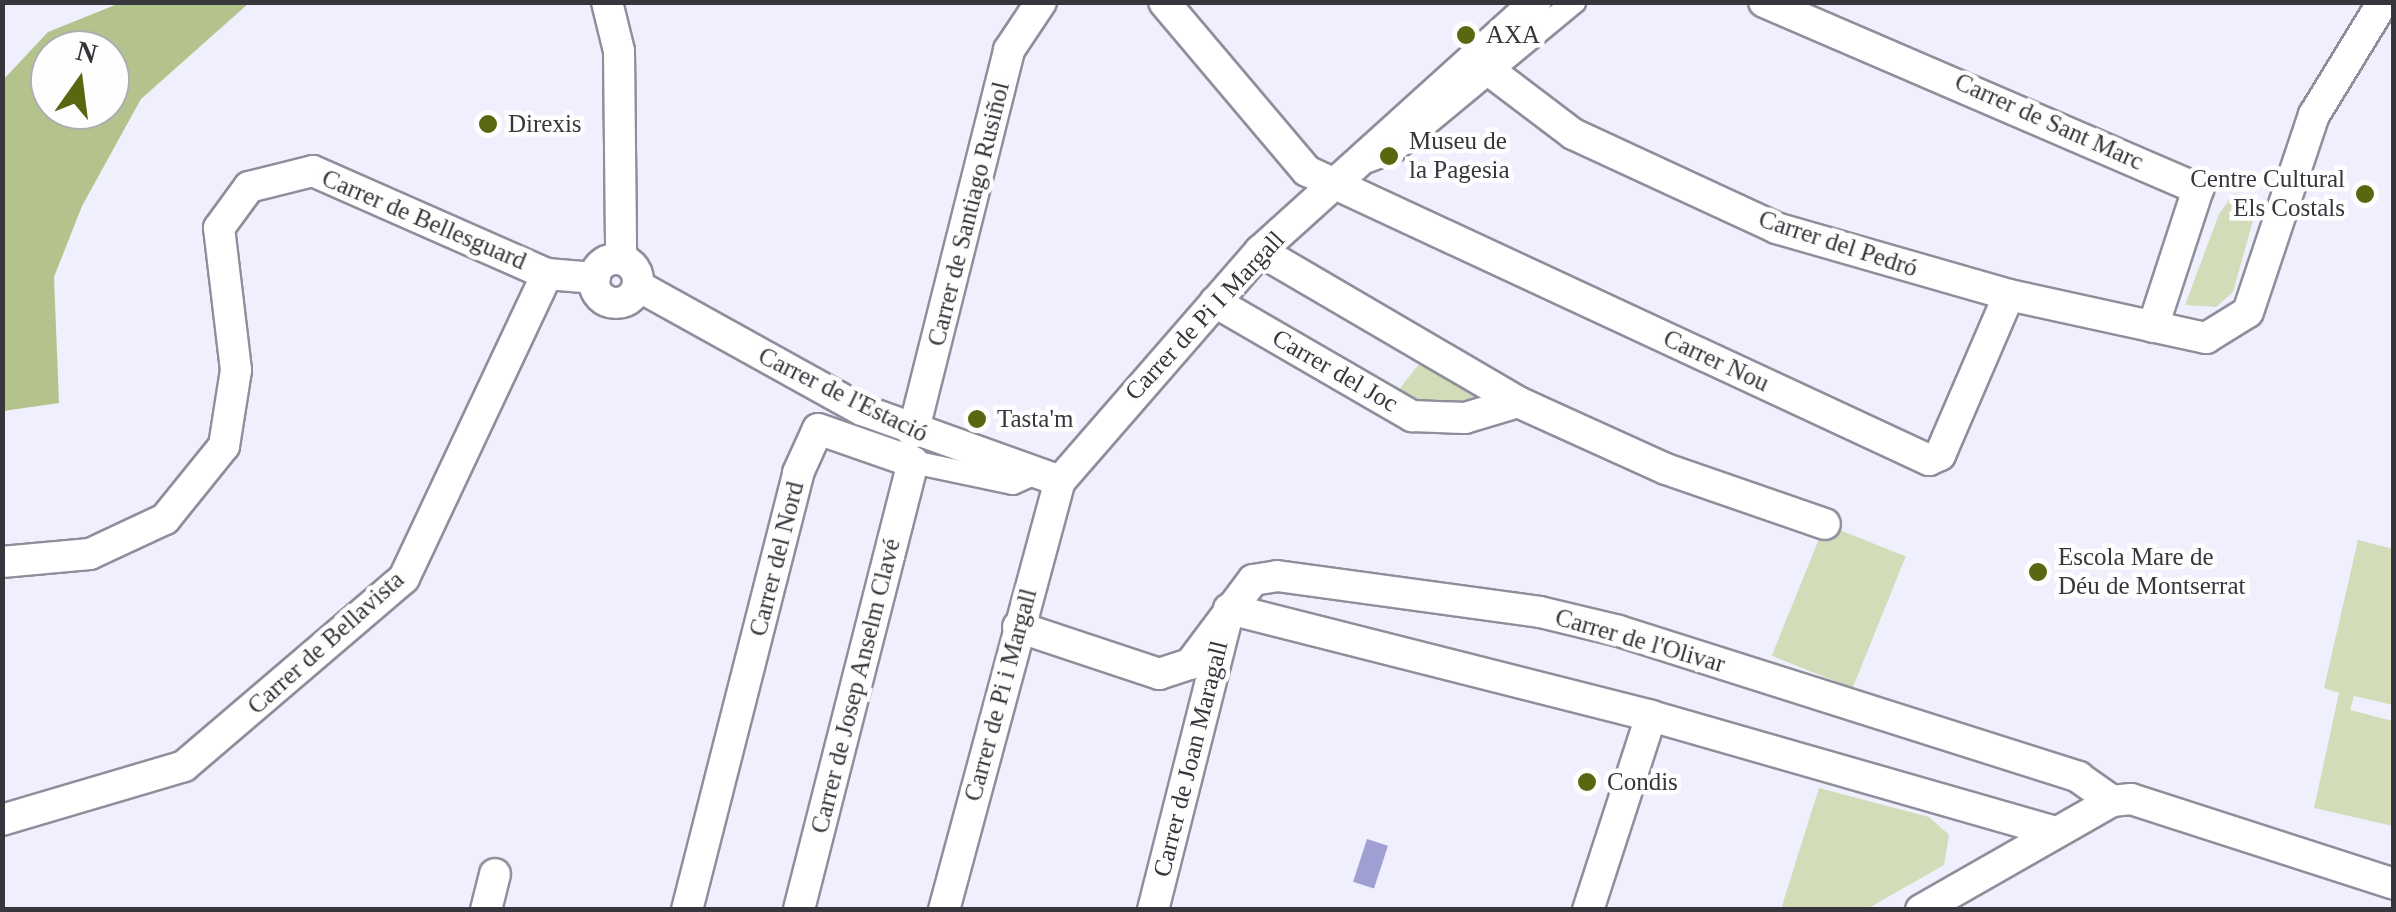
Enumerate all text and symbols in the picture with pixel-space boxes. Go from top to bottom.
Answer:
place label: AXA [1486,20,1540,50]
marker: AXA [1455,24,1477,46]
north arrow [30,30,130,130]
text: N [73,35,100,70]
street label: Carrer de Sant Marc [1950,67,2148,177]
street label: Carrer de Santiago Rusiñol [922,79,1016,349]
place label: Direxis [508,109,582,139]
marker: Direxis [477,113,499,135]
place label: Museu de la Pagesia [1409,127,1510,186]
marker: Museu de la Pagesia [1378,145,1400,167]
street label: Carrer de Bellesguard [317,163,531,277]
place label: Centre Cultural Els Costals [2190,165,2345,224]
marker: Centre Cultural Els Costals [2354,183,2376,205]
street label: Carrer del Pedró [1755,204,1921,284]
street label: Carrer de Pi I Margall [1119,225,1291,407]
street label: Carrer del Joc [1267,323,1403,419]
street label: Carrer Nou [1658,323,1774,399]
street label: Carrer de l'Estació [753,341,933,449]
place label: Tasta'm [997,404,1073,434]
marker: Tasta'm [966,408,988,430]
street label: Carrer del Nord [743,479,811,639]
street label: Carrer de Josep Anselm Clavé [805,535,907,837]
place label: Escola Mare de Déu de Montserrat [2058,543,2245,602]
marker: Escola Mare de Déu de Montserrat [2027,561,2049,583]
street label: Carrer de Bellavista [242,565,410,721]
street label: Carrer de Pi i Margall [958,585,1044,805]
street label: Carrer de l'Olivar [1552,602,1728,680]
street label: Carrer de Joan Maragall [1147,638,1235,880]
place label: Condis [1607,767,1678,797]
marker: Condis [1576,771,1598,793]

